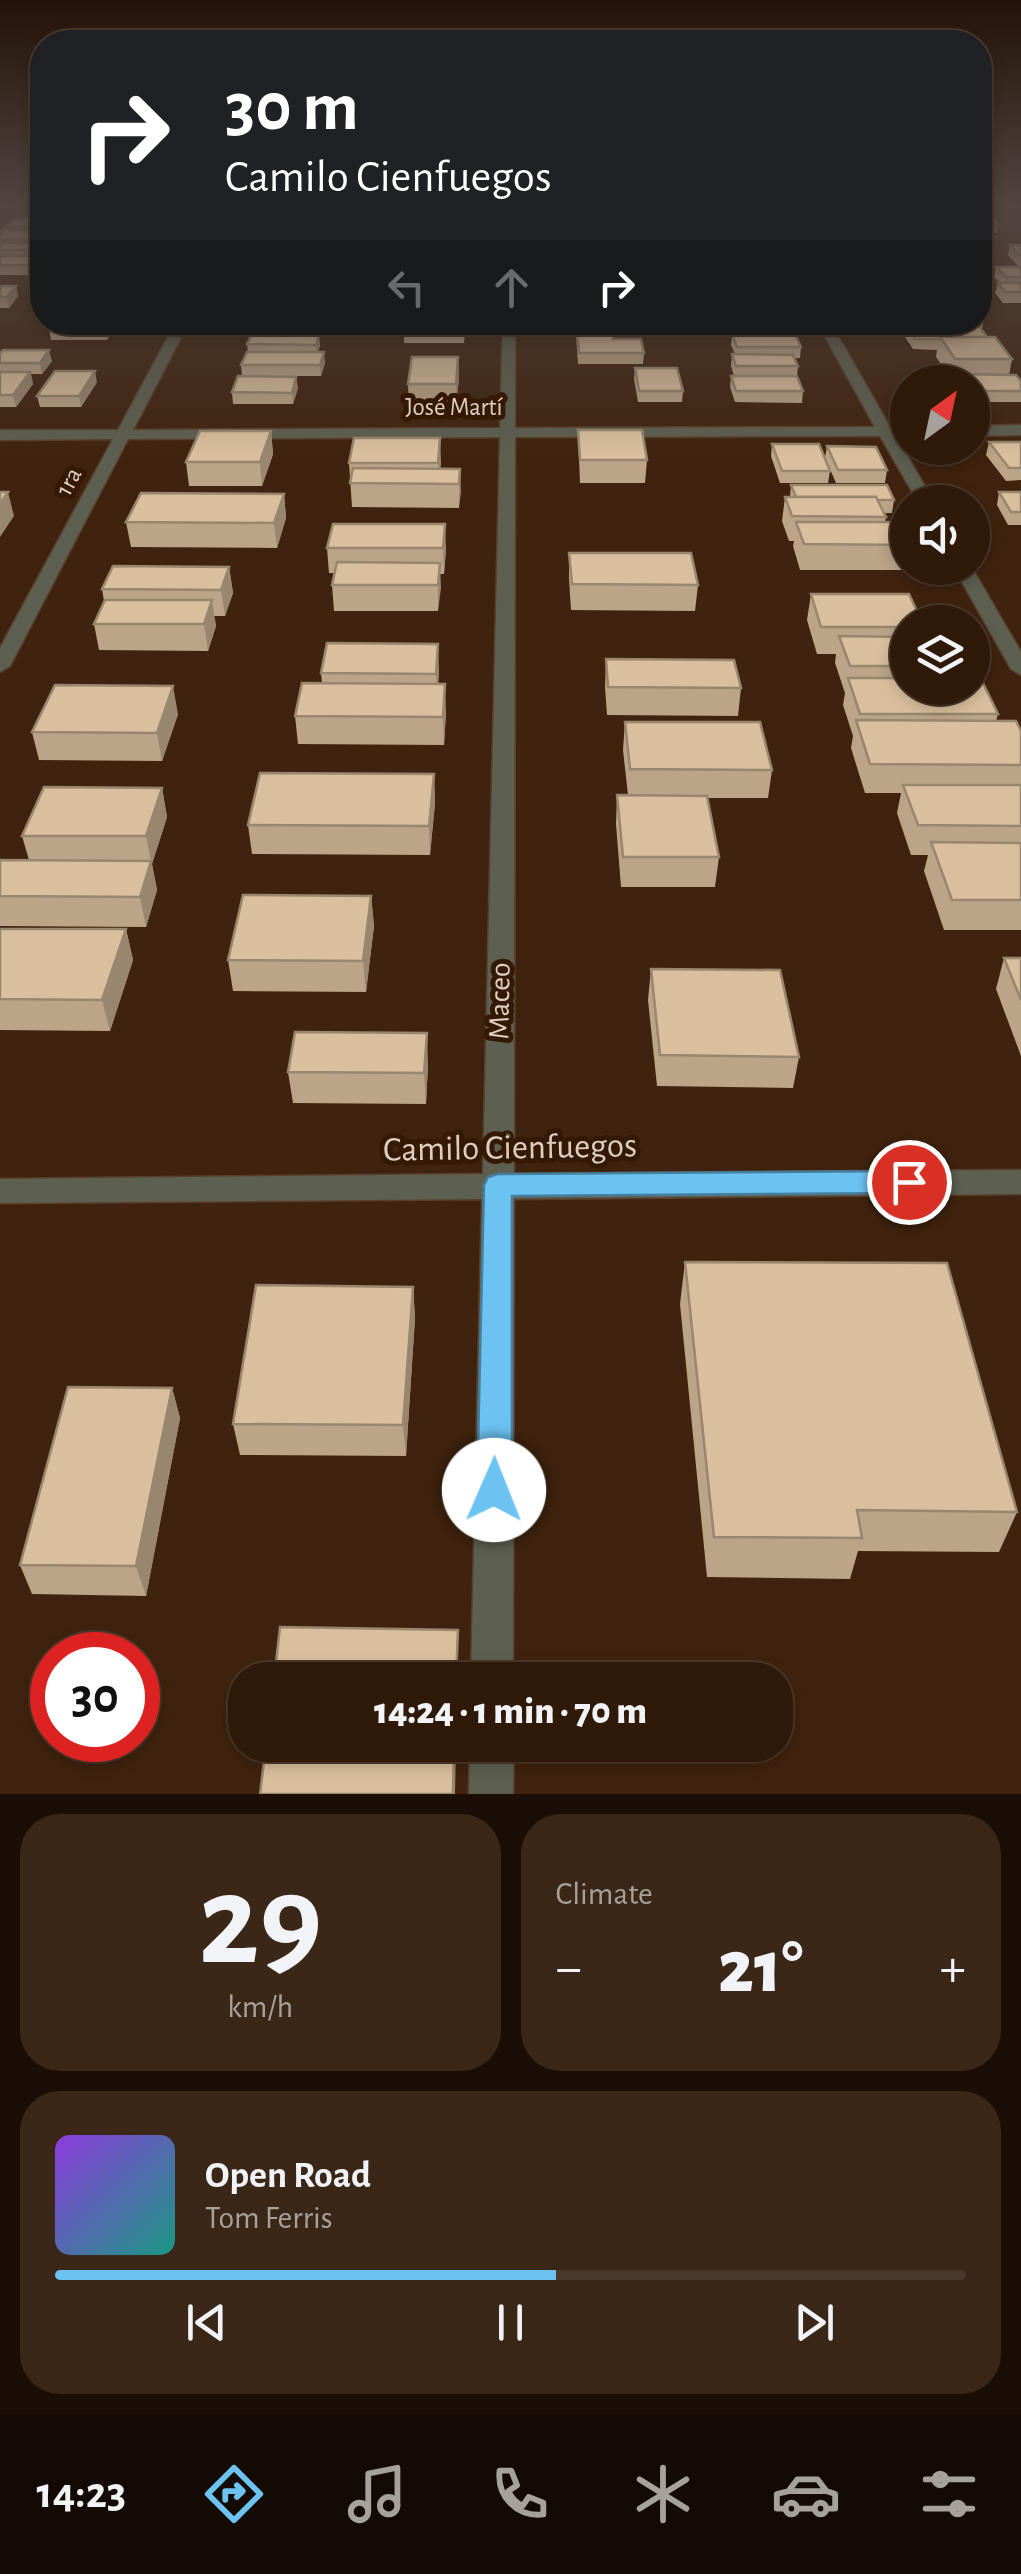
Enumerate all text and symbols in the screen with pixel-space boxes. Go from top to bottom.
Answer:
icon: right [60,70,190,200]
text: 30 m [225,73,359,143]
text: Camilo Cienfuegos [225,155,552,200]
icon: left [379,260,434,315]
icon: ahead [484,260,539,315]
icon: right [589,260,644,315]
north arrow [890,365,990,465]
map controls [890,365,990,705]
street label: José Martí [405,395,504,420]
street label: 1ra [51,464,87,500]
button: sound [890,485,990,585]
button: layers [890,605,990,705]
street label: Maceo [484,962,516,1040]
street label: Camilo Cienfuegos [383,1128,637,1168]
pin [867,1140,952,1225]
icon: arrive [882,1155,937,1210]
position arrow [442,1438,546,1542]
speed limit sign: 30 [30,1632,160,1762]
text: 14:24 · 1 min · 70 m [374,1693,647,1731]
text: 29 [198,1858,322,1988]
text: Climate [556,1878,653,1910]
text: 21° [718,1931,803,2006]
text: − [556,1941,582,1996]
text: + [940,1941,966,1996]
text: km/h [227,1991,293,2023]
text: Open Road [205,2157,371,2195]
text: Tom Ferris [205,2202,333,2234]
icon: previous [179,2295,234,2350]
icon: pause [483,2295,538,2350]
icon: next [787,2295,842,2350]
icon: directions [199,2459,269,2529]
icon: music [342,2459,412,2529]
icon: phone [485,2459,555,2529]
icon: climate [628,2459,698,2529]
icon: car [771,2459,841,2529]
icon: filters [914,2459,984,2529]
text: 14:23 [37,2471,126,2516]

